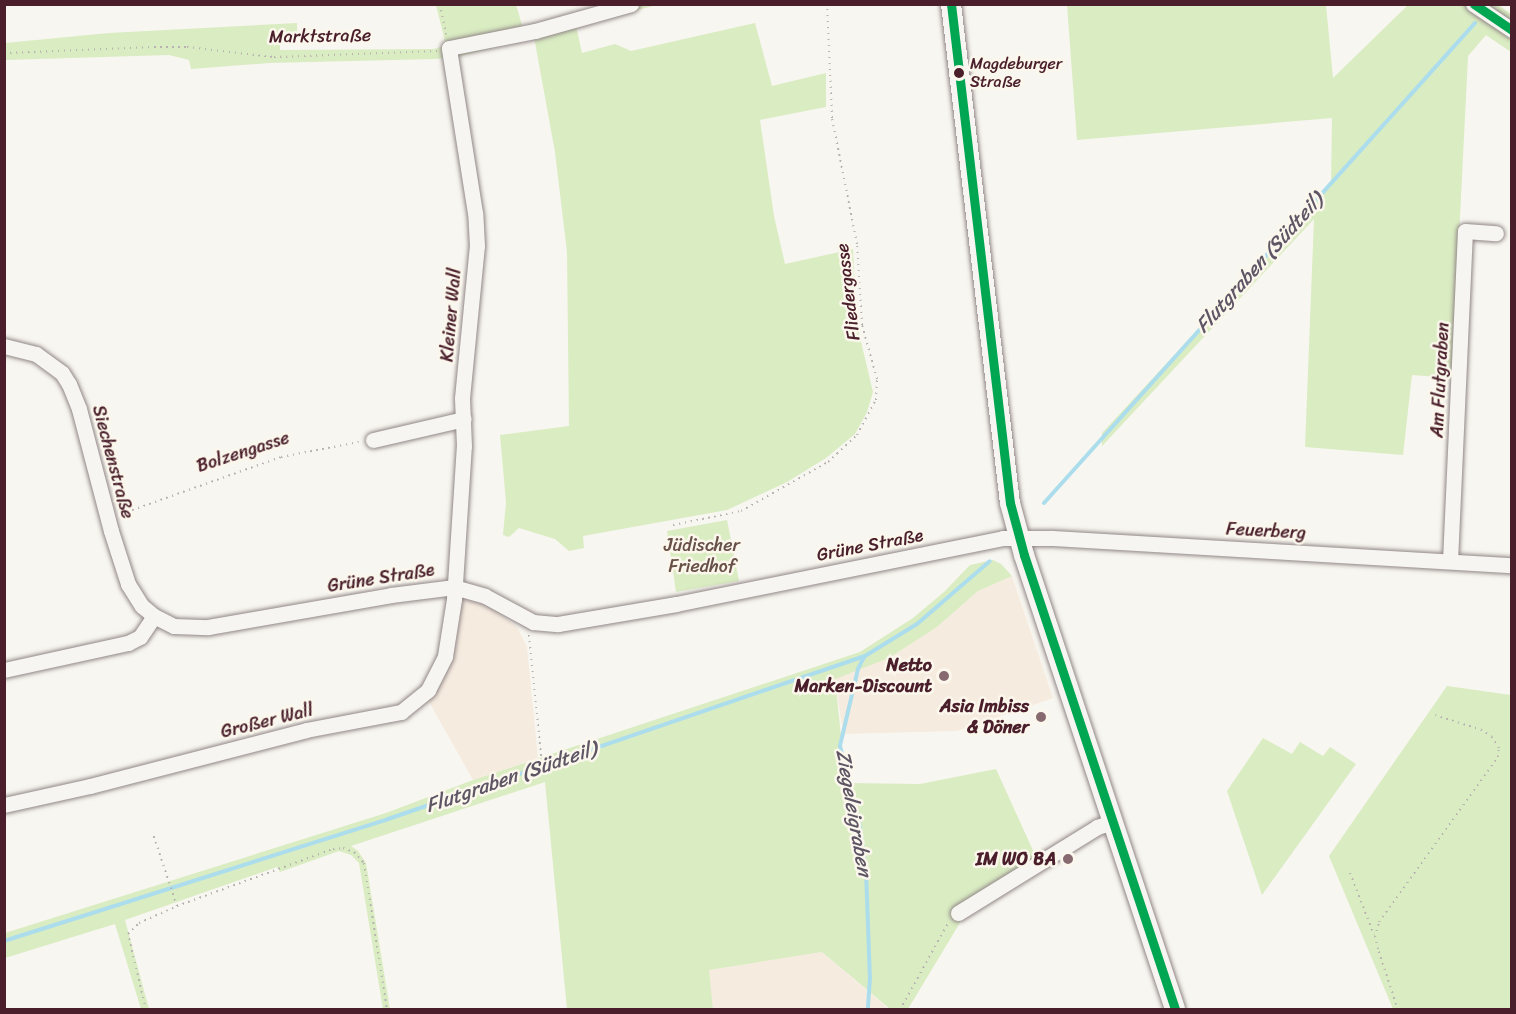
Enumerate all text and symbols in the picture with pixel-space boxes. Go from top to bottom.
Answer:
street label: Marktstraße [269,24,371,48]
place label: Magdeburger Straße [970,54,1062,92]
marker: Magdeburger Straße [953,67,965,79]
water label: Flutgraben (Südteil) [1190,188,1328,338]
street label: Fliedergasse [831,242,865,342]
street label: Kleiner Wall [436,267,466,363]
street label: Am Flutgraben [1426,321,1454,439]
street label: Siechenstraße [87,403,139,521]
street label: Bolzengasse [194,427,292,477]
street label: Feuerberg [1225,518,1307,544]
street label: Grüne Straße [814,524,926,566]
park label: Jüdischer Friedhof [664,535,740,578]
street label: Grüne Straße [325,559,437,597]
place label: Netto Marken-Discount [795,655,932,698]
marker: Netto Marken-Discount [937,669,951,683]
place label: Asia Imbiss & Döner [939,696,1029,738]
street label: Großer Wall [218,699,316,743]
marker: Asia Imbiss & Döner [1034,710,1048,724]
water label: Flutgraben (Südteil) [422,737,600,817]
water label: Ziegeleigraben [831,748,877,878]
place label: IM WO BA [976,848,1056,870]
marker: IM WO BA [1061,852,1075,866]

